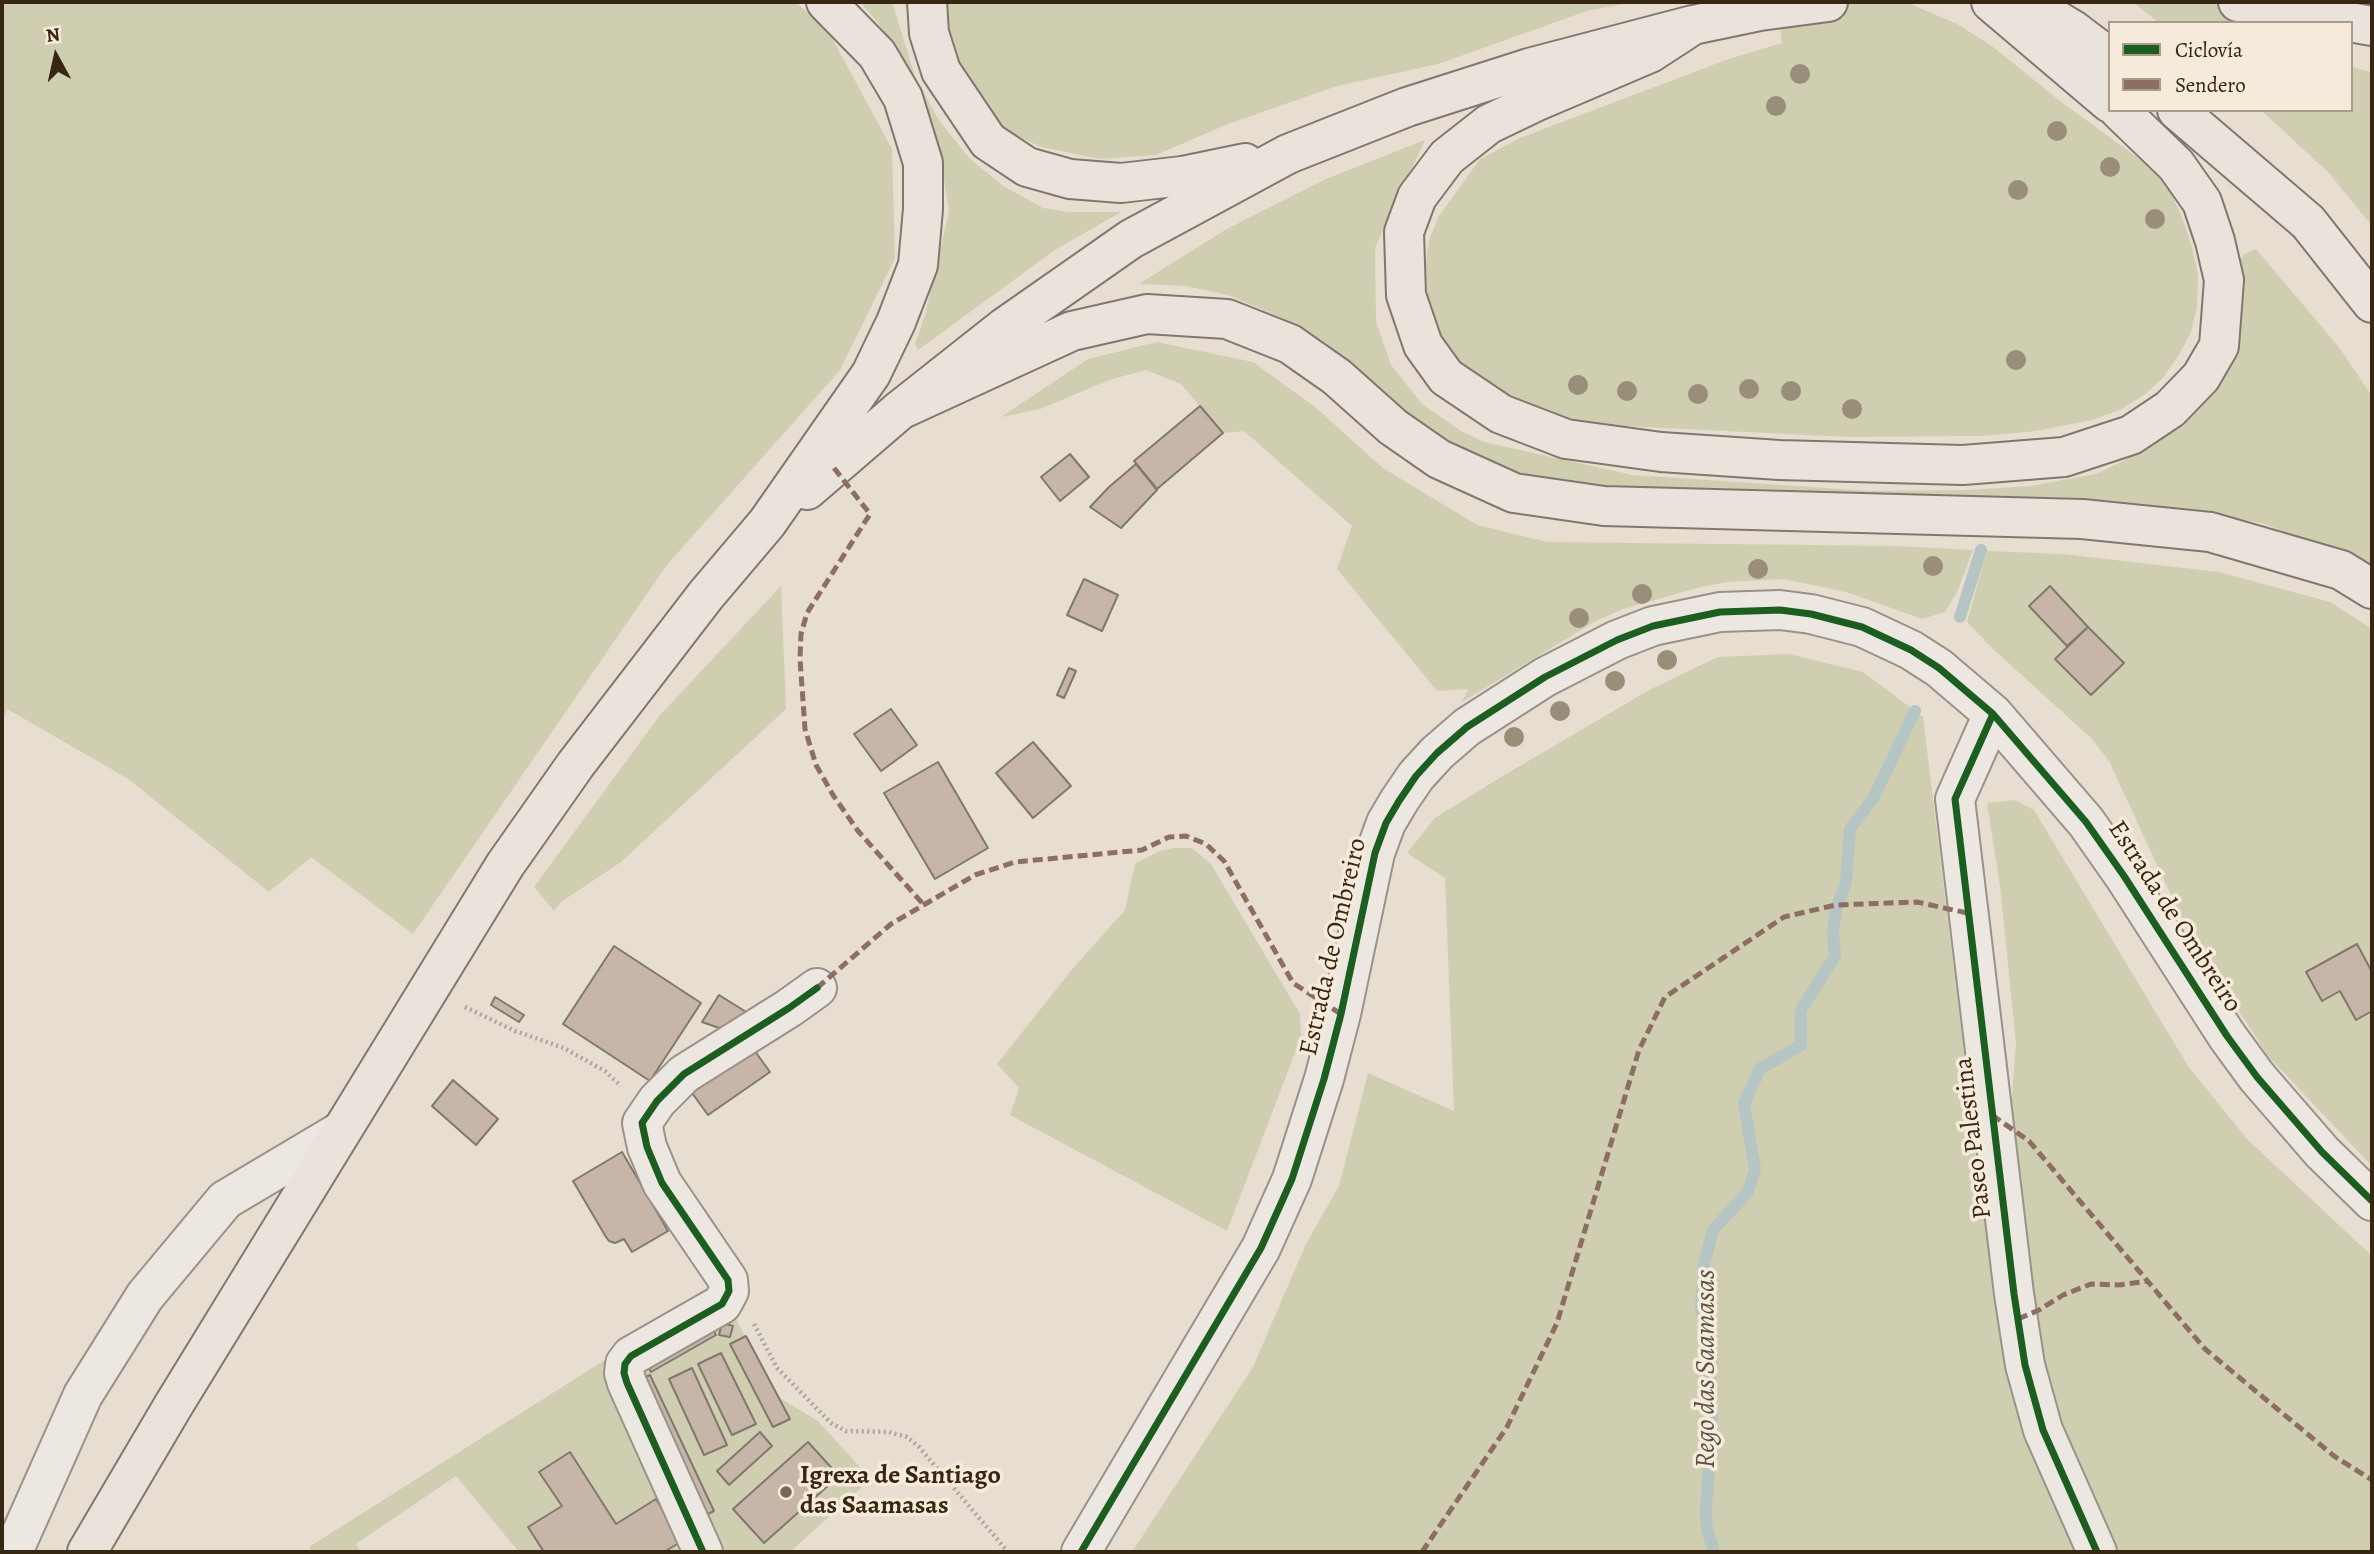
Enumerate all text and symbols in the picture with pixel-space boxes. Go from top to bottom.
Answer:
north arrow [21,21,91,91]
text: N [44,21,62,49]
legend [2108,21,2353,112]
text: Ciclovía [2175,36,2243,64]
text: Sendero [2175,71,2246,99]
street label: Estrada de Ombreiro [2100,815,2248,1019]
street label: Estrada de Ombreiro [1294,835,1374,1059]
street label: Paseo Palestina [1949,1055,1999,1221]
water label: Rego das Saamasas [1690,1270,1724,1468]
place label: Igrexa de Santiago das Saamasas [800,1461,1001,1522]
marker: Igrexa de Santiago das Saamasas [778,1484,794,1500]

